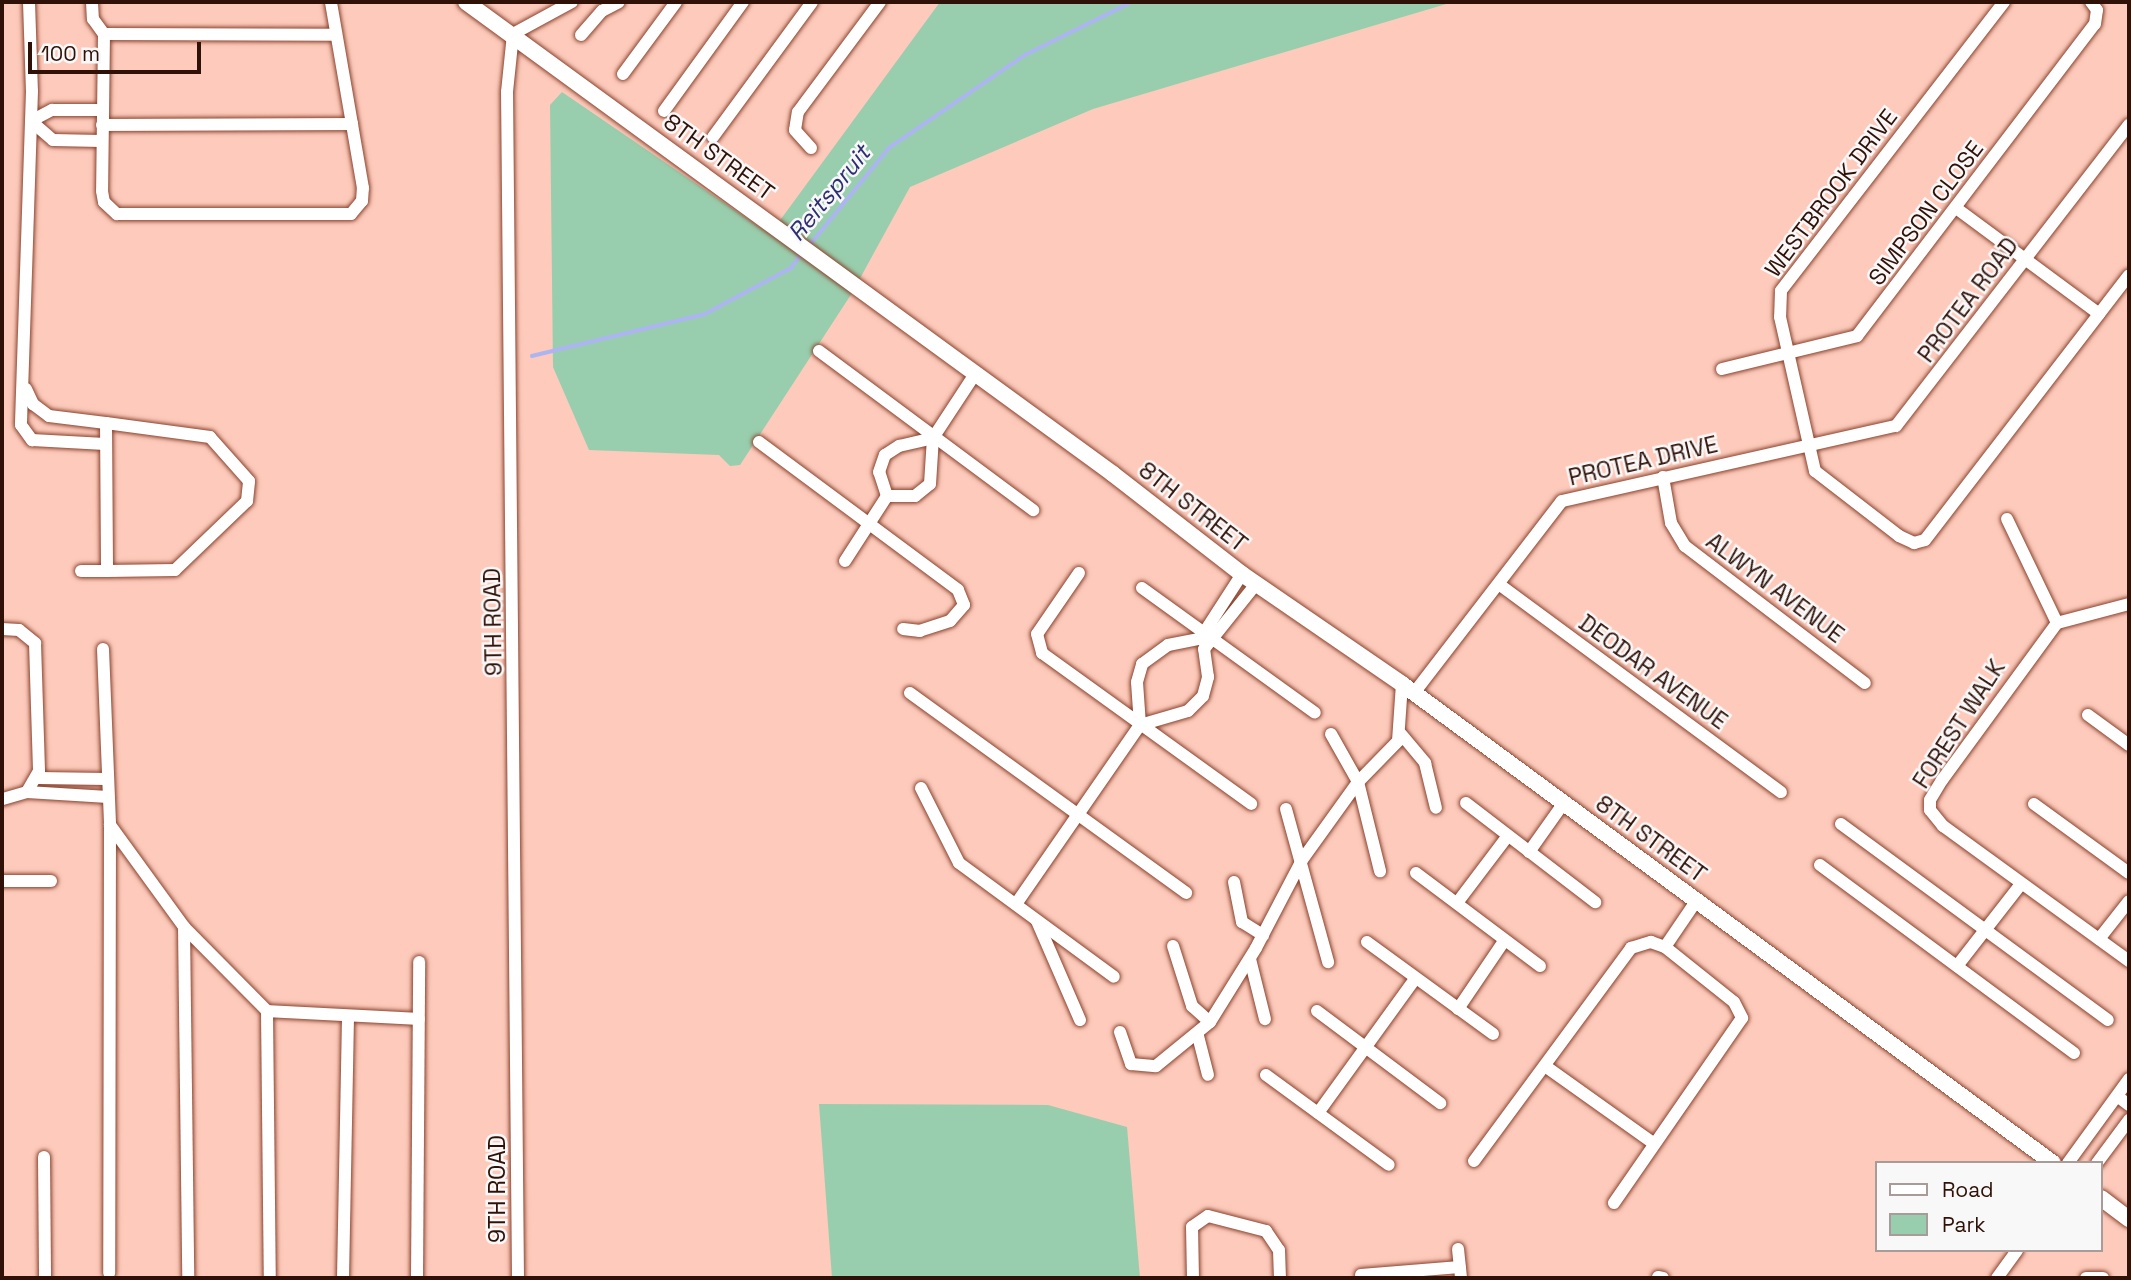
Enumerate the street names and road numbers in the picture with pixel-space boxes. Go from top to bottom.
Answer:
street label: WESTBROOK DRIVE [1759,104,1903,282]
street label: 8TH STREET [658,108,780,206]
street label: SIMPSON CLOSE [1863,135,1989,291]
street label: PROTEA ROAD [1912,232,2024,368]
street label: PROTEA DRIVE [1566,430,1720,492]
street label: 8TH STREET [1133,456,1253,558]
street label: ALWYN AVENUE [1701,527,1849,649]
street label: 9TH ROAD [478,568,508,676]
street label: DEODAR AVENUE [1573,609,1733,735]
street label: FOREST WALK [1907,654,2011,794]
street label: 8TH STREET [1590,790,1712,888]
street label: 9TH ROAD [483,1135,511,1243]

